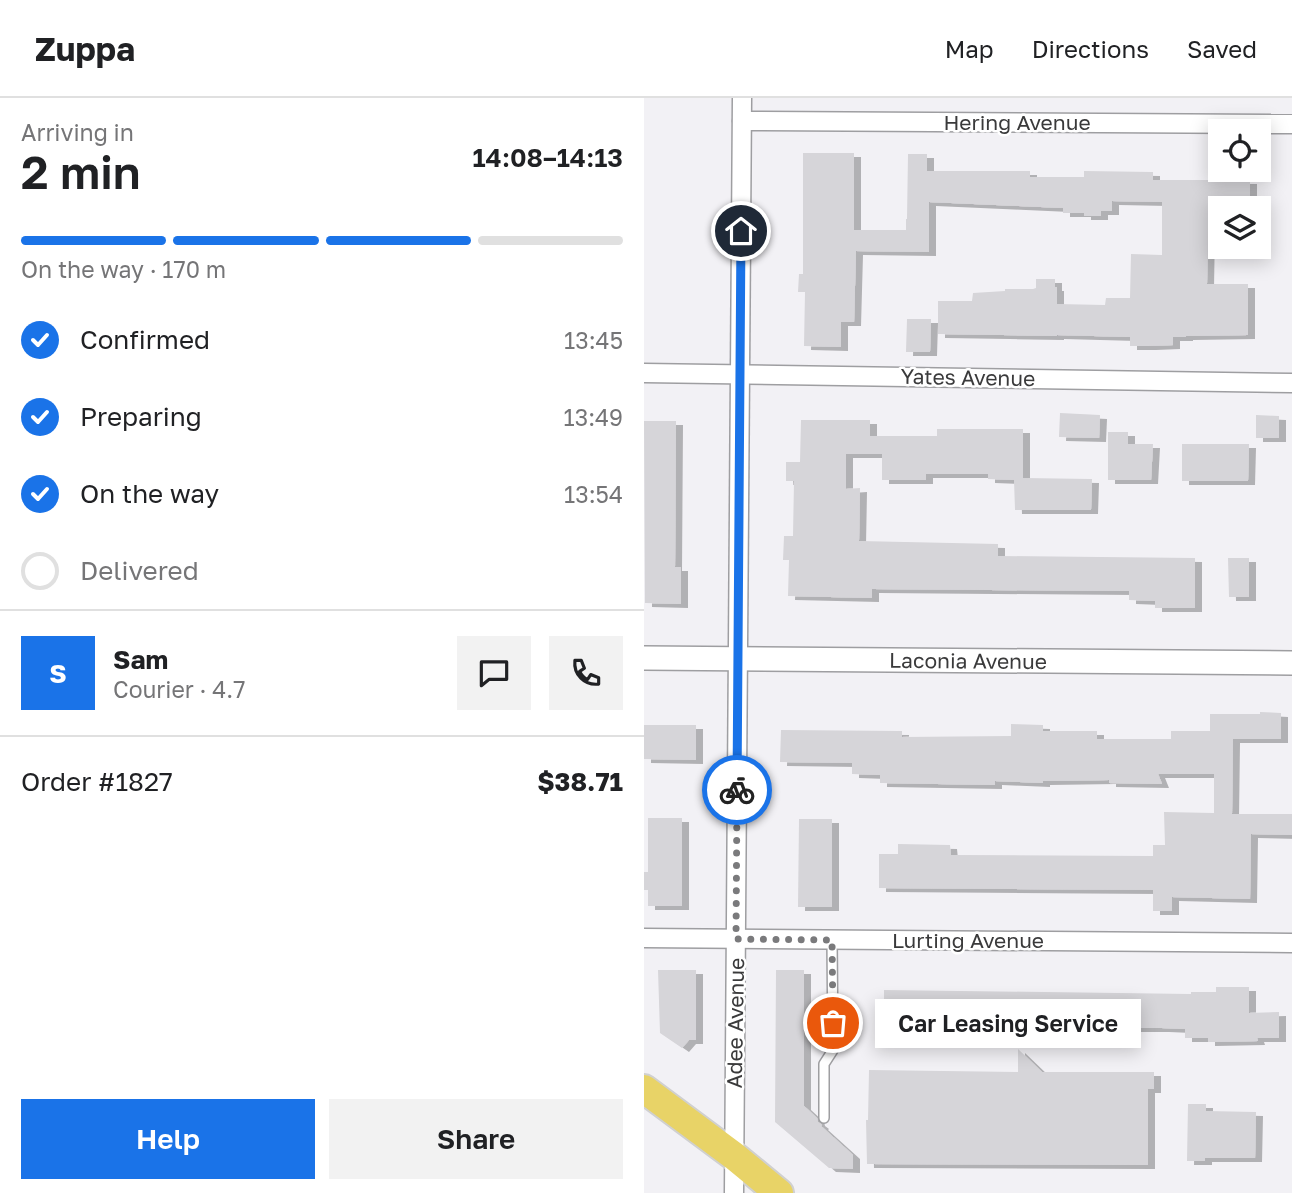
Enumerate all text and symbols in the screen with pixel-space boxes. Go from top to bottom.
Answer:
text: Zuppa [35,29,135,68]
text: Map [945,34,994,63]
text: Directions [1032,34,1149,63]
text: Saved [1187,34,1257,63]
street label: Hering Avenue [943,109,1091,135]
text: Arriving in [21,118,134,146]
map controls [1208,119,1271,259]
button: locate [1208,119,1271,182]
text: 14:08–14:13 [472,142,623,173]
text: 2 min [21,144,141,199]
button: layers [1208,196,1271,259]
pin [711,201,771,261]
icon: home [722,212,760,250]
text: On the way · 170 m [21,255,226,283]
icon: check [21,321,59,359]
text: Confirmed [80,324,210,355]
text: 13:45 [564,326,623,354]
street label: Yates Avenue [901,363,1035,391]
icon: check [21,398,59,436]
text: Preparing [80,401,202,432]
text: 13:49 [564,403,623,431]
icon: check [21,475,59,513]
text: On the way [80,478,219,509]
text: 13:54 [564,480,623,508]
text: Delivered [80,555,199,586]
button: chat [457,636,531,710]
button: phone [549,636,623,710]
text: Sam [113,644,168,675]
street label: Laconia Avenue [889,647,1047,674]
text: S [49,658,67,689]
text: Courier · 4.7 [113,675,245,703]
courier [702,755,772,825]
text: Order #1827 [21,766,173,797]
text: $38.71 [537,766,623,797]
icon: bike [718,771,756,809]
street label: Lurting Avenue [892,927,1044,953]
street label: Adee Avenue [721,958,749,1088]
pin [803,993,863,1053]
callout: Car Leasing Service [875,998,1141,1048]
icon: bag [814,1004,852,1042]
text: Car Leasing Service [898,1009,1118,1037]
button: Help [21,1099,315,1179]
button: Share [329,1099,623,1179]

